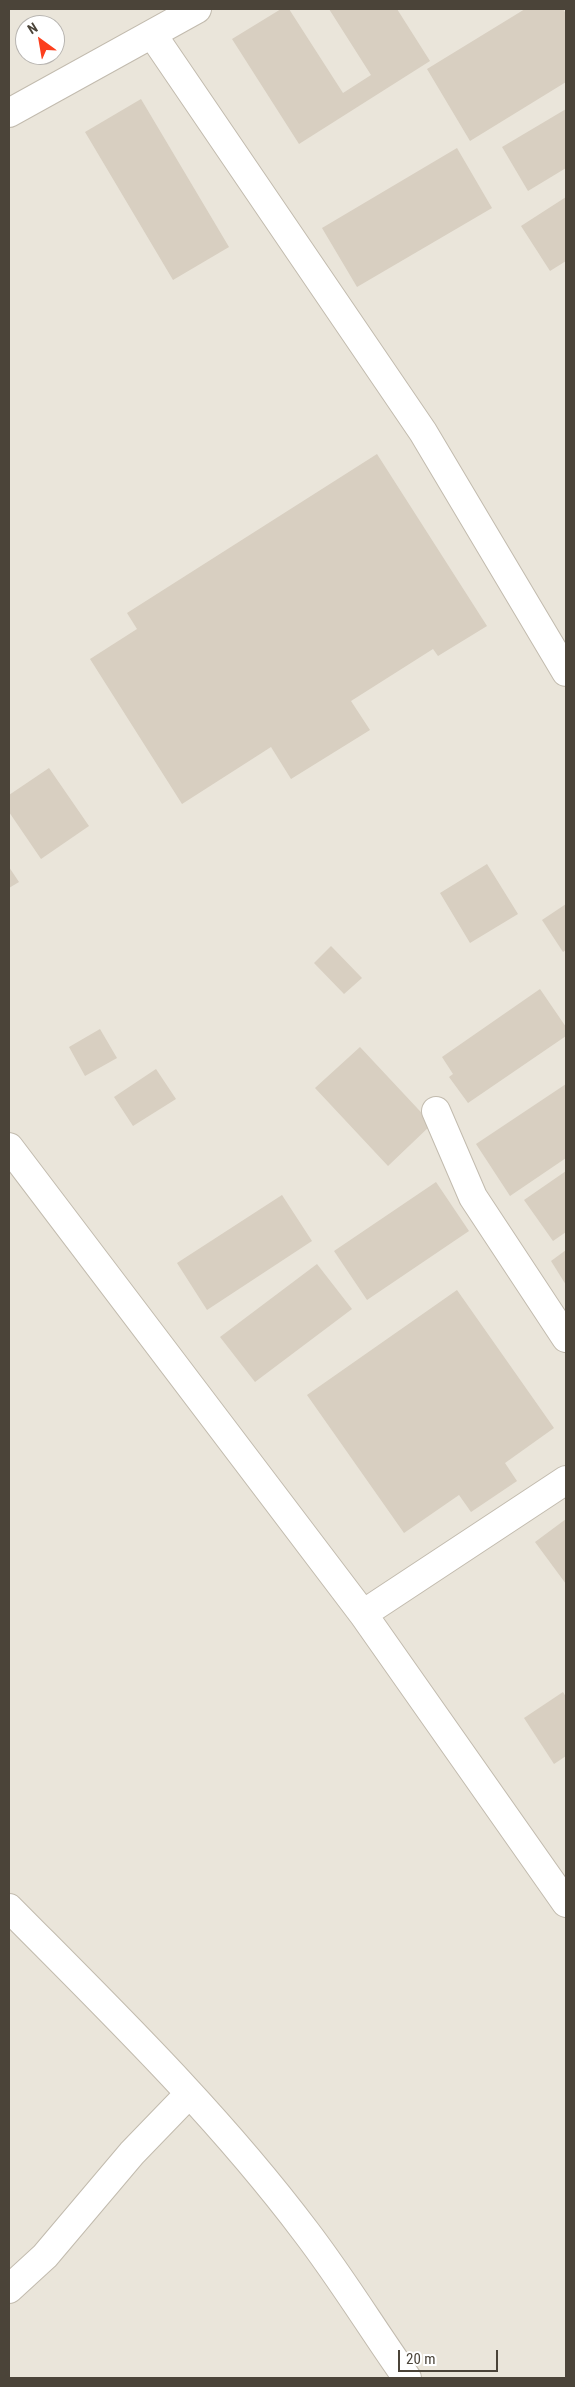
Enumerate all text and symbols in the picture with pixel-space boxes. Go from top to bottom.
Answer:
north arrow [15,15,65,65]
text: N [25,19,40,37]
scale bar [400,2340,500,2372]
text: 20 m [406,2350,436,2368]

